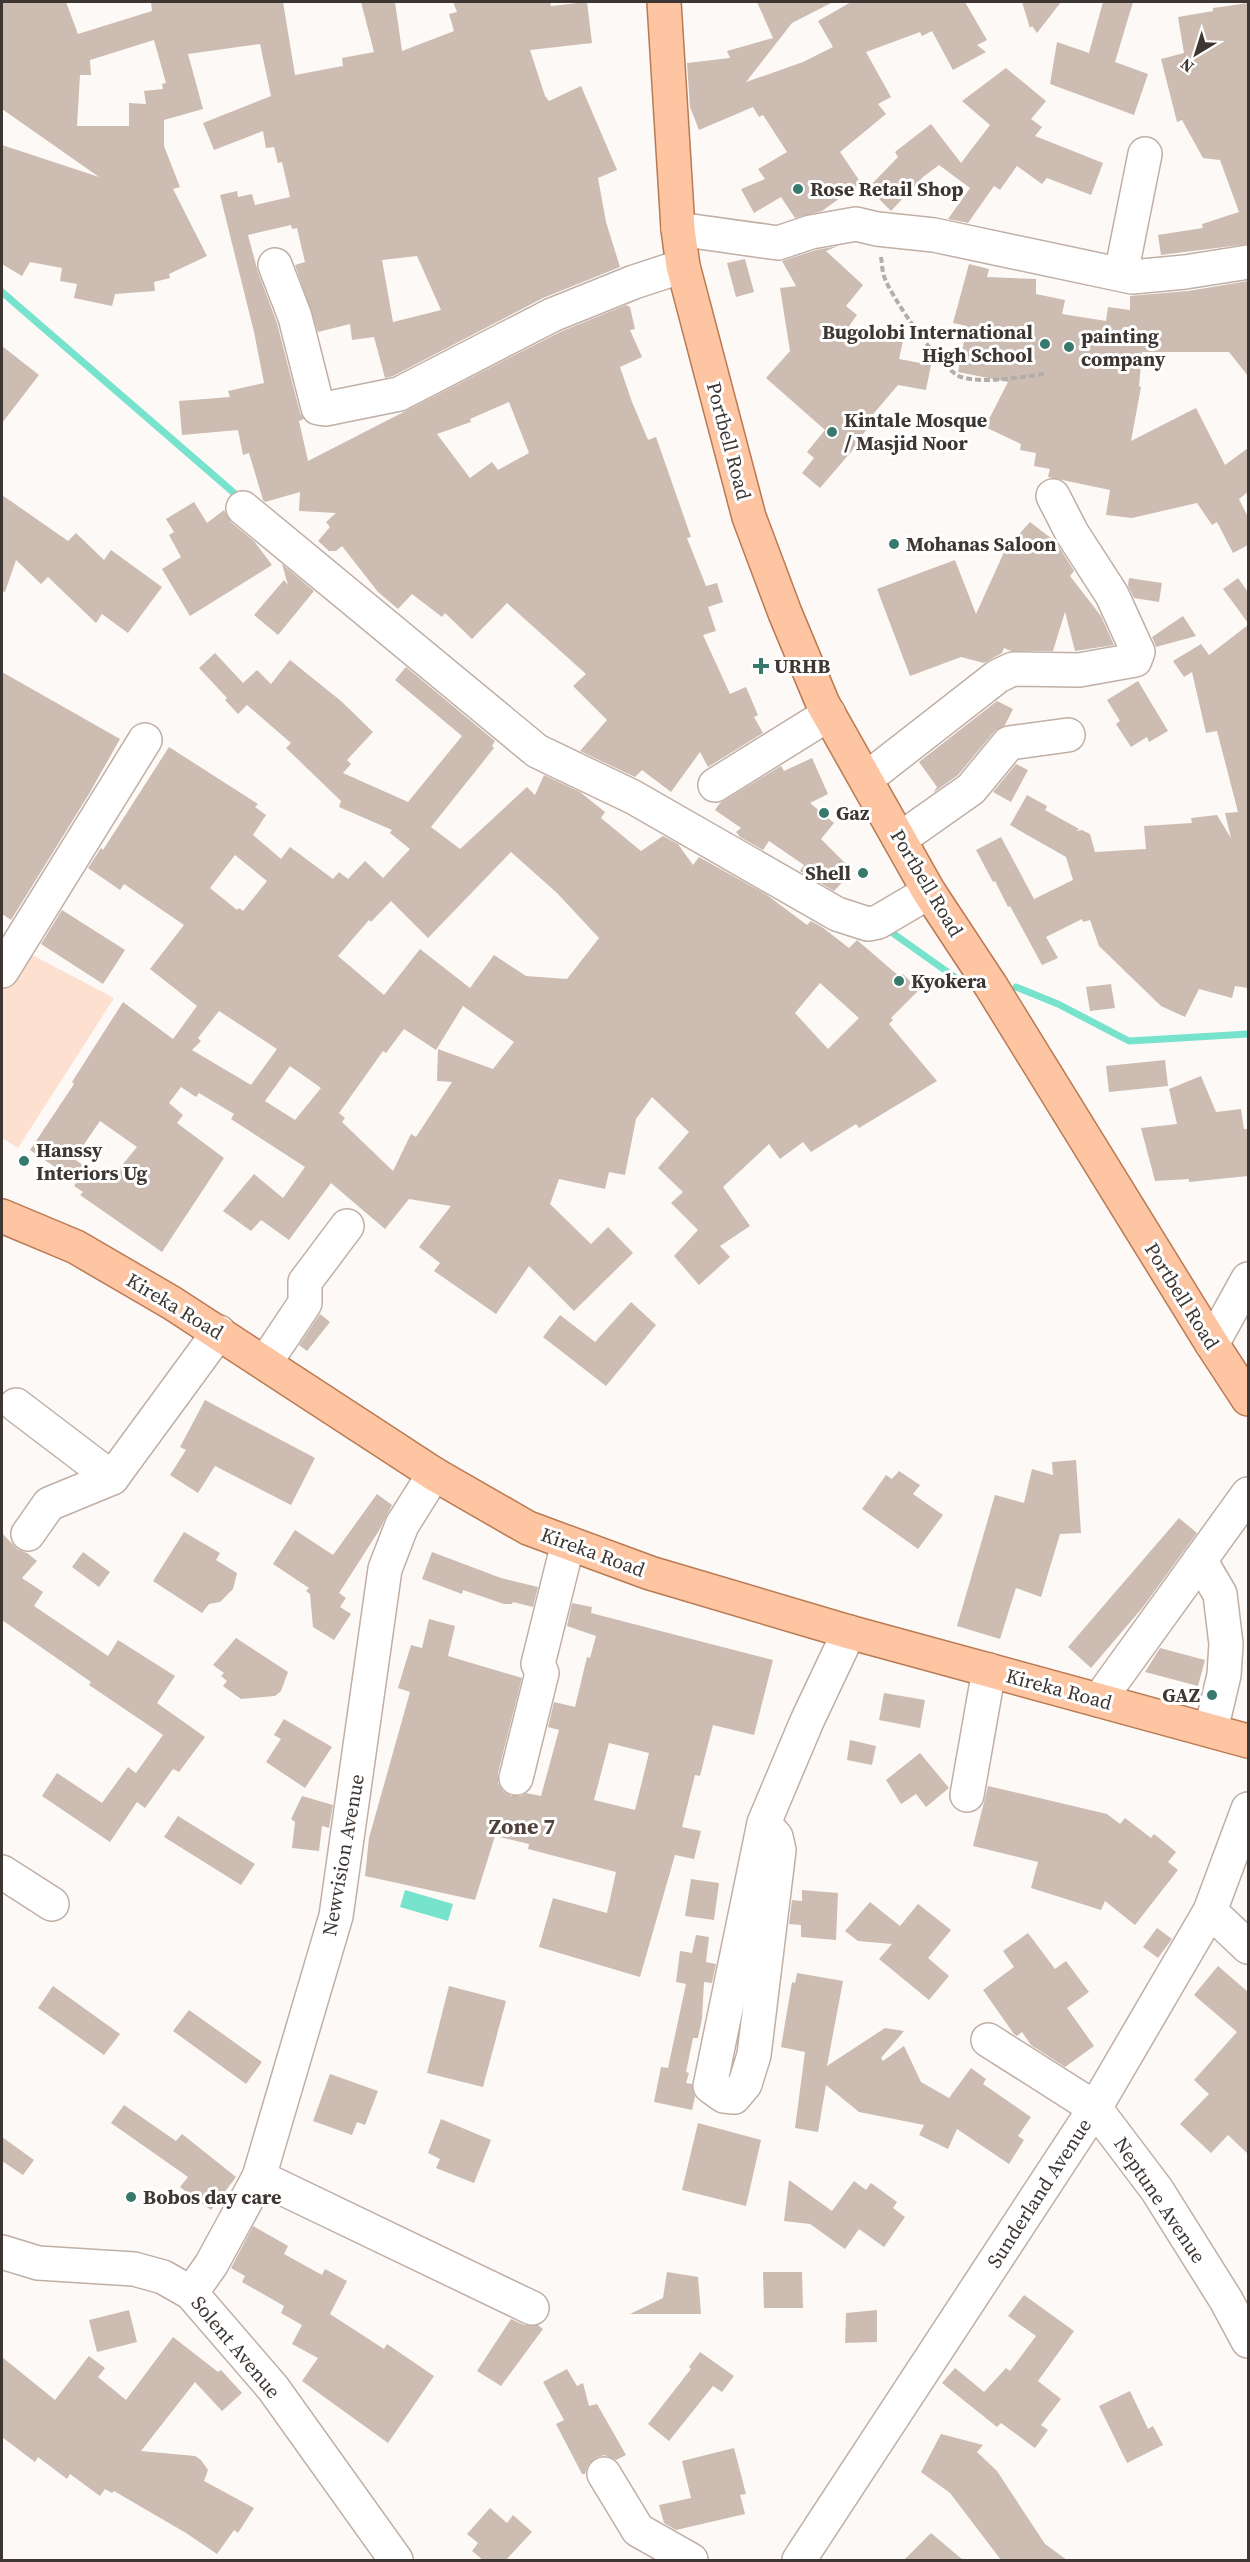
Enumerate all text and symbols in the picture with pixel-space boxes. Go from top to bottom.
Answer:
north arrow [1166,24,1226,84]
text: N [1175,53,1198,78]
place label: Rose Retail Shop [810,175,963,203]
marker: Rose Retail Shop [791,182,805,196]
place label: Bugolobi International High School [822,318,1033,369]
place label: painting company [1081,322,1166,373]
marker: Bugolobi International High School [1038,337,1052,351]
marker: painting company [1062,340,1076,354]
street label: Portbell Road [700,379,758,504]
place label: Kintale Mosque / Masjid Noor [844,406,987,457]
marker: Kintale Mosque / Masjid Noor [825,425,839,439]
place label: Mohanas Saloon [906,530,1057,558]
marker: Mohanas Saloon [887,537,901,551]
place label: URHB [774,652,830,680]
marker: URHB [752,657,770,675]
place label: Gaz [836,799,869,827]
marker: Gaz [817,806,831,820]
street label: Portbell Road [884,824,971,943]
place label: Shell [805,859,851,887]
marker: Shell [856,866,870,880]
place label: Kyokera [911,967,987,995]
marker: Kyokera [892,974,906,988]
place label: Hanssy Interiors Ug [36,1136,147,1187]
marker: Hanssy Interiors Ug [17,1154,31,1168]
street label: Portbell Road [1138,1237,1226,1355]
street label: Kireka Road [121,1266,229,1346]
street label: Kireka Road [537,1520,649,1584]
street label: Kireka Road [1003,1661,1116,1717]
place label: GAZ [1162,1681,1200,1709]
marker: GAZ [1205,1688,1219,1702]
street label: Newvision Avenue [315,1772,371,1938]
district label: Zone 7 [489,1811,555,1841]
street label: Sunderland Avenue [980,2113,1098,2273]
street label: Neptune Avenue [1107,2131,1213,2269]
place label: Bobos day care [143,2183,281,2211]
marker: Bobos day care [124,2190,138,2204]
street label: Solent Avenue [185,2290,287,2404]

